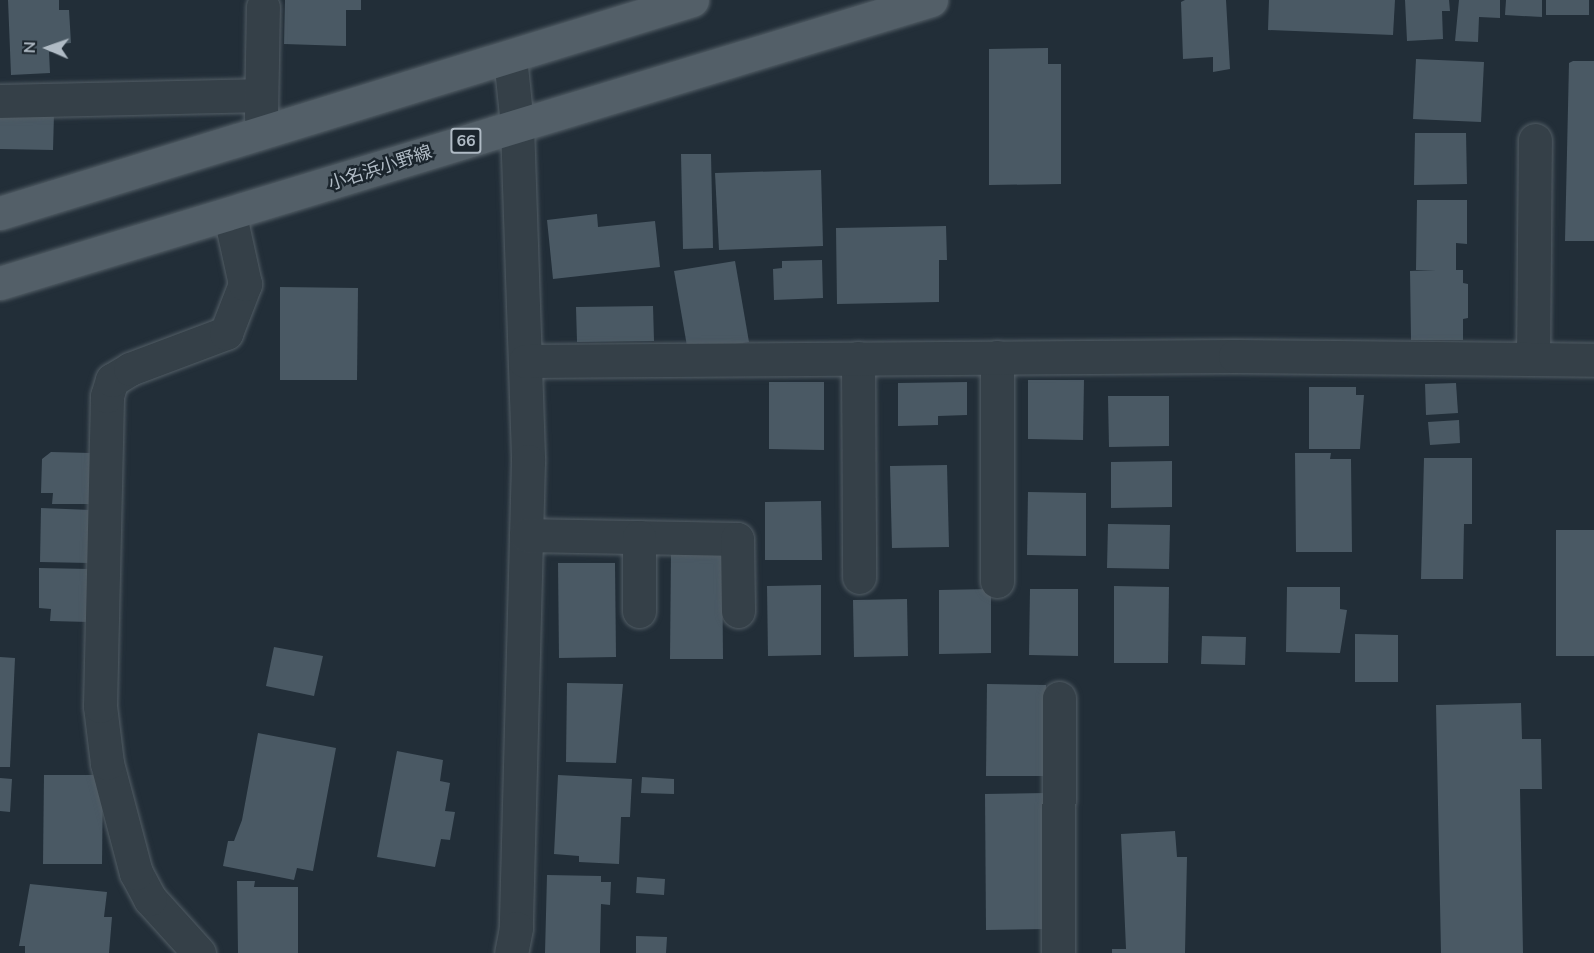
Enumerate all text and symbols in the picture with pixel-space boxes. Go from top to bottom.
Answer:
north arrow [18,18,78,78]
text: N [19,41,41,54]
road number: 66 [450,128,482,154]
street label: 小名浜小野線 [325,141,435,195]

